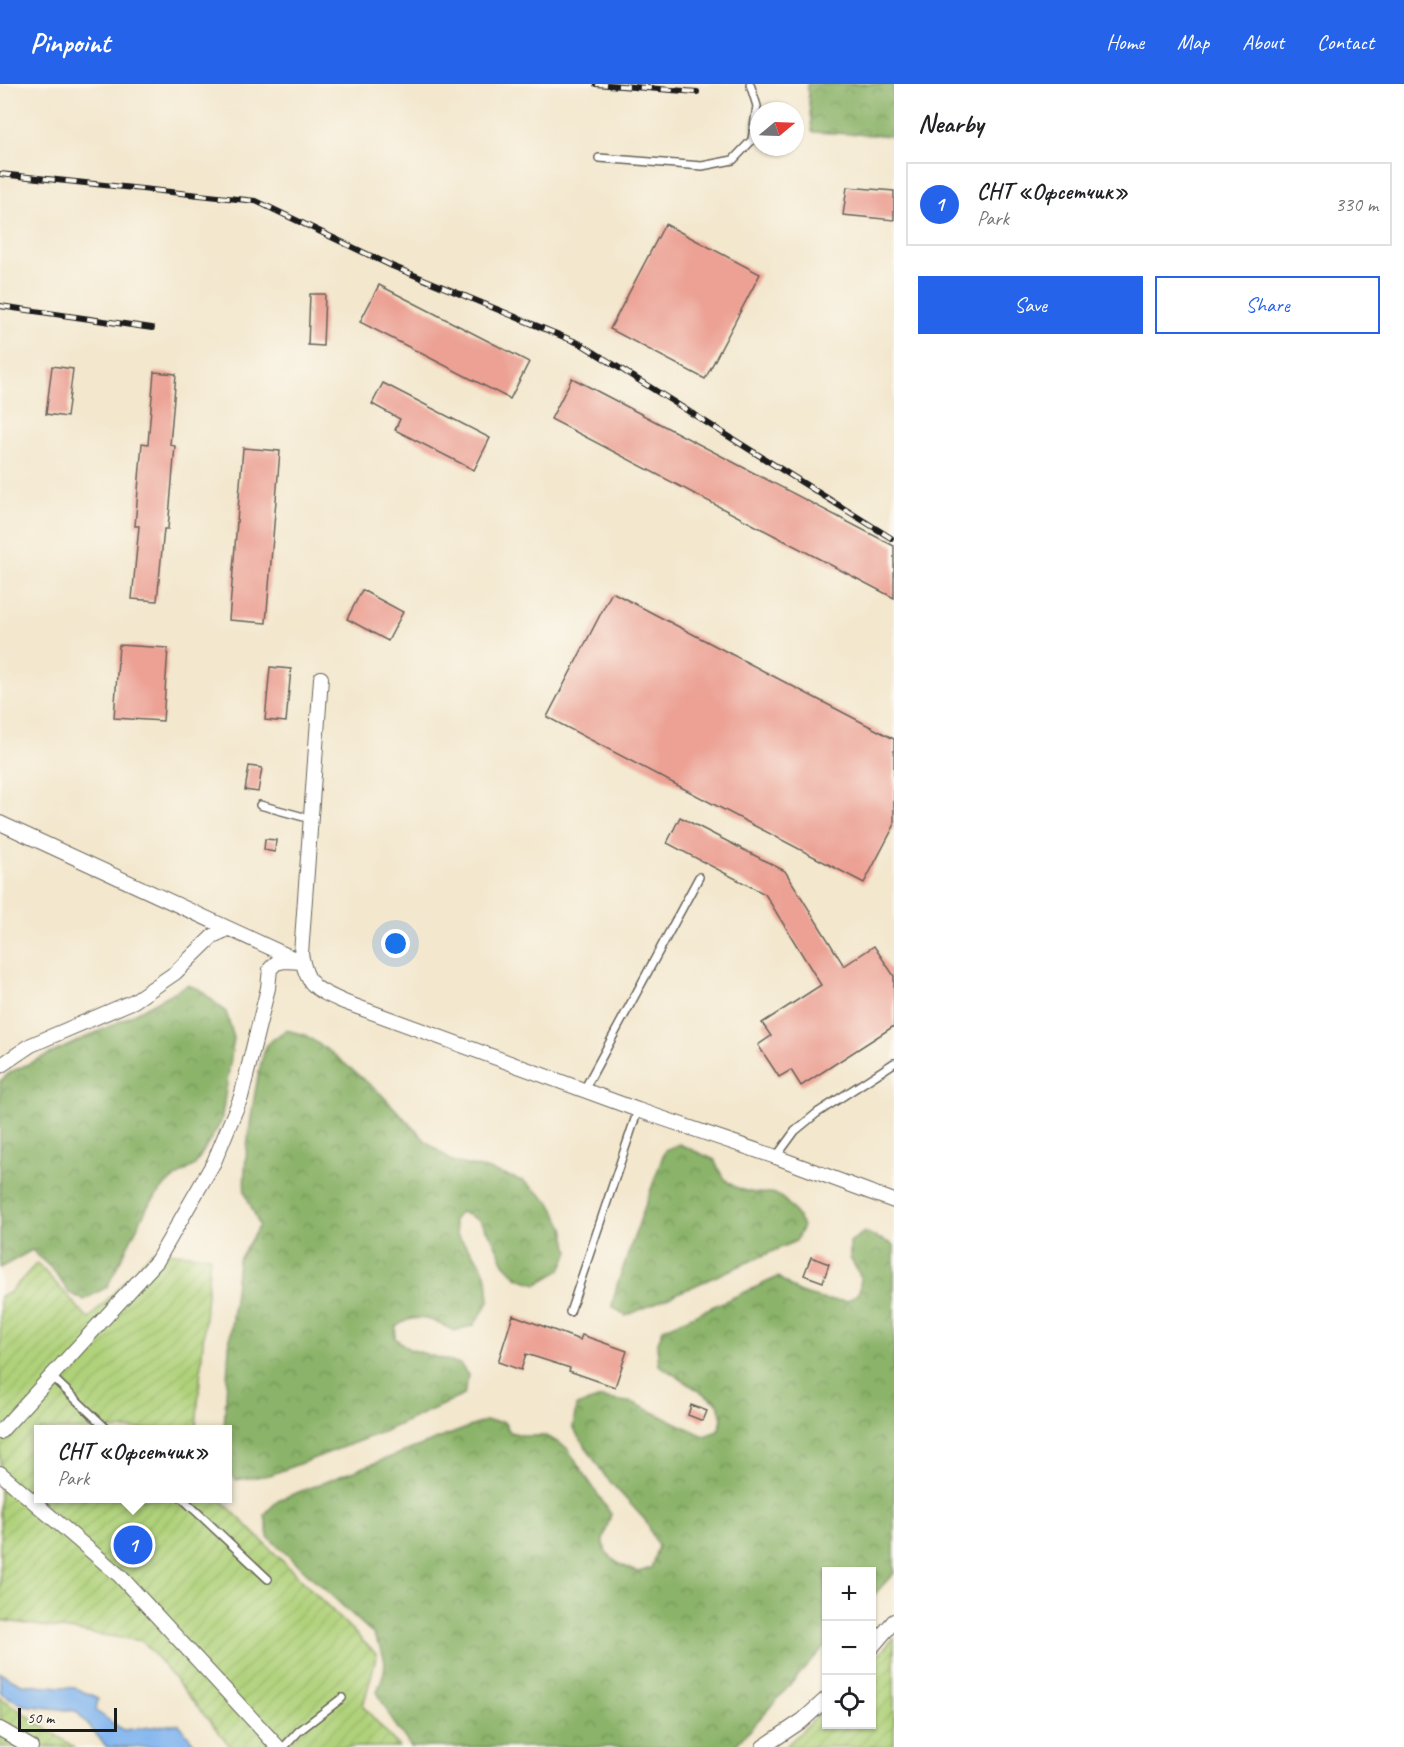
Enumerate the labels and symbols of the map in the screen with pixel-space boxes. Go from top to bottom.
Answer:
north arrow [750,102,804,156]
your location [381,929,410,958]
pin: 1 [114,1522,152,1568]
scale bar [18,1705,117,1732]

